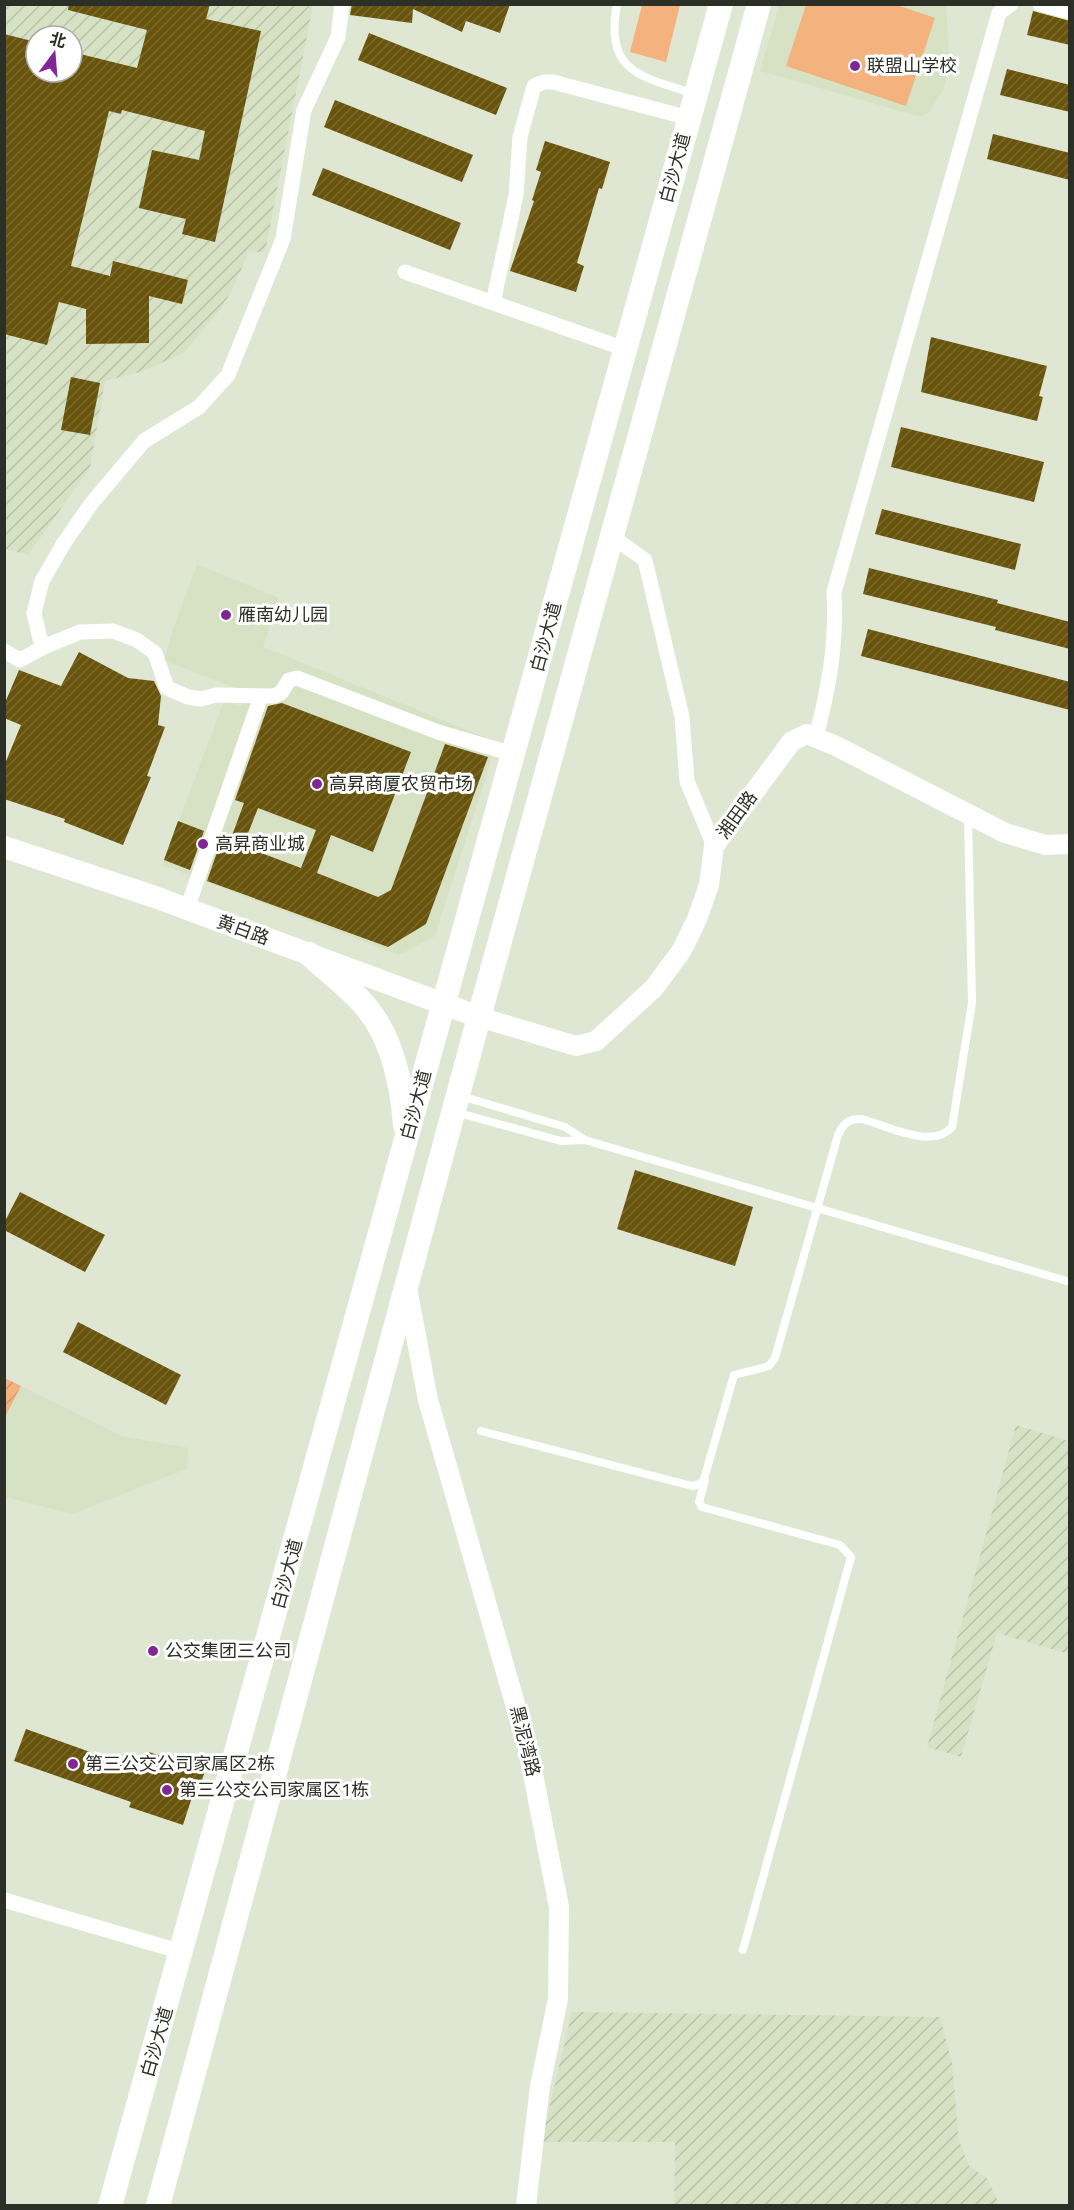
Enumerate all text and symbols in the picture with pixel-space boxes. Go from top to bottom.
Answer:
north arrow [24,24,84,84]
text: 北 [47,26,69,53]
place label: 联盟山学校 [867,52,957,79]
marker: 联盟山学校 [848,59,862,73]
street label: 白沙大道 [652,130,697,206]
street label: 白沙大道 [523,599,568,675]
place label: 雁南幼儿园 [238,601,328,628]
marker: 雁南幼儿园 [219,608,233,622]
place label: 高昇商厦农贸市场 [329,770,473,797]
marker: 高昇商厦农贸市场 [310,777,324,791]
street label: 湘田路 [710,785,763,844]
place label: 高昇商业城 [215,830,305,857]
marker: 高昇商业城 [196,837,210,851]
street label: 黄白路 [213,908,273,951]
street label: 白沙大道 [393,1067,438,1143]
street label: 白沙大道 [264,1536,309,1612]
place label: 公交集团三公司 [165,1637,291,1664]
marker: 公交集团三公司 [146,1644,160,1658]
street label: 黑泥湾路 [504,1703,547,1779]
place label: 第三公交公司家属区2栋 [85,1750,275,1777]
marker: 第三公交公司家属区2栋 [66,1757,80,1771]
place label: 第三公交公司家属区1栋 [179,1776,369,1803]
marker: 第三公交公司家属区1栋 [160,1783,174,1797]
street label: 白沙大道 [134,2004,179,2080]

